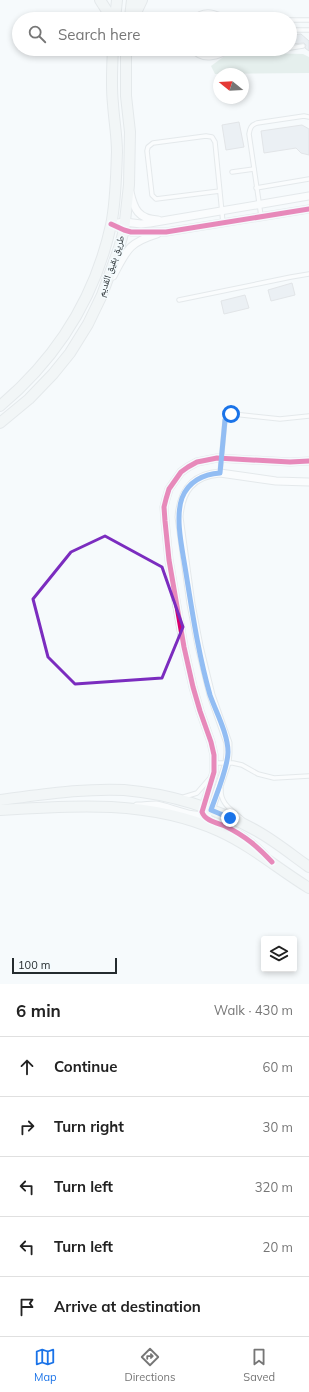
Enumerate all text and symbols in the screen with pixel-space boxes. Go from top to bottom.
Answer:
search box [12,12,297,56]
icon: search [26,23,48,45]
text: Search here [58,25,140,44]
north arrow [213,68,249,104]
street label: طريق بقيق القديم [94,233,129,299]
route start [222,405,240,423]
route end [221,809,239,827]
map controls [261,936,297,972]
button: layers [261,936,297,972]
scale bar [12,956,117,975]
text: 100 m [18,958,50,972]
text: 6 min [16,1000,61,1021]
text: Walk · 430 m [214,1002,293,1018]
icon: ahead [16,1056,38,1078]
text: Continue [54,1057,117,1076]
text: 60 m [263,1059,293,1075]
icon: right [16,1116,38,1138]
text: Turn right [54,1117,124,1136]
text: 30 m [263,1119,293,1135]
icon: left [16,1176,38,1198]
text: Turn left [54,1177,113,1196]
text: 320 m [255,1179,293,1195]
icon: left [16,1236,38,1258]
text: Turn left [54,1237,113,1256]
text: 20 m [263,1239,293,1255]
icon: arrive [16,1296,38,1318]
text: Arrive at destination [54,1297,201,1316]
tab: Map [34,1346,57,1384]
tab: Directions [125,1346,175,1384]
tab: Saved [243,1346,275,1384]

